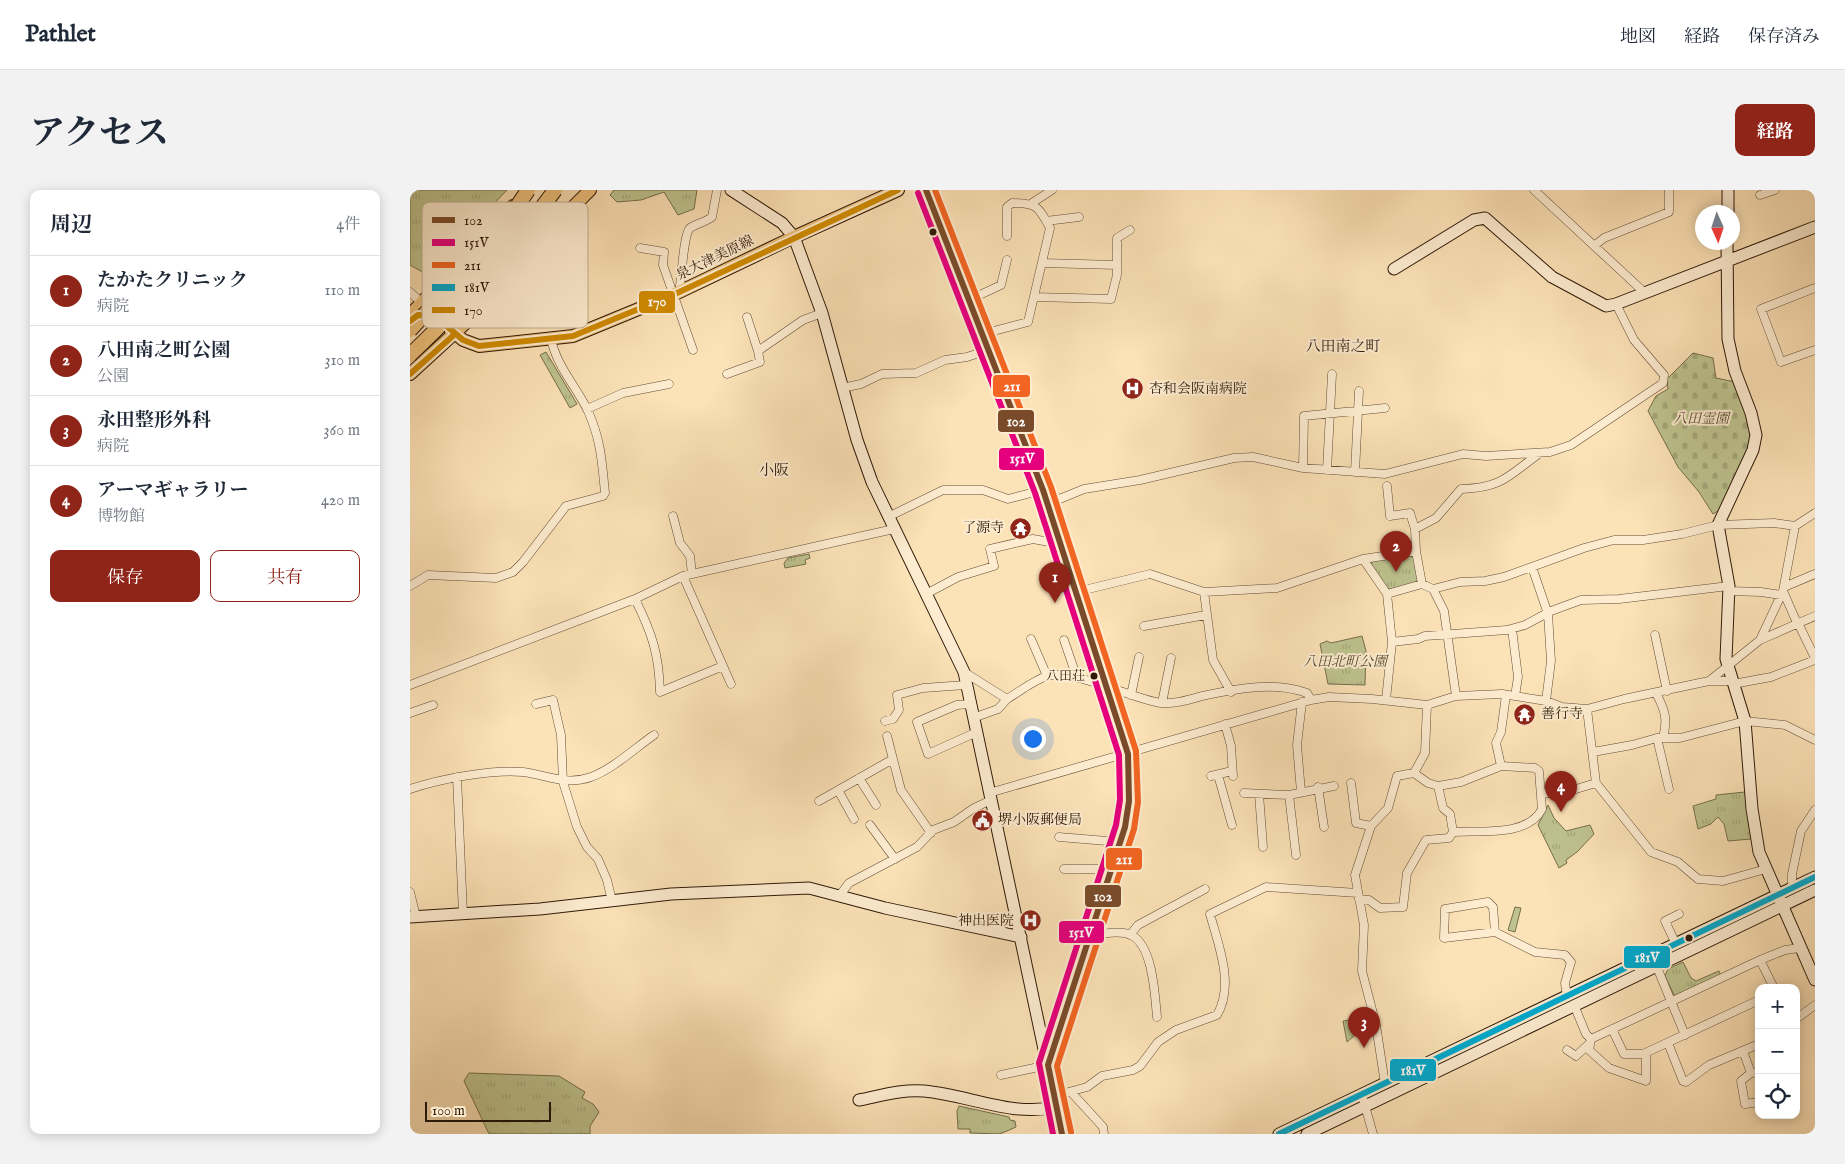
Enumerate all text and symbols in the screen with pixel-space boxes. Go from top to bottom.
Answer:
text: Pathlet [25,19,96,50]
text: 地図 [1620,26,1656,49]
text: 経路 [1684,26,1720,49]
text: 保存済み [1748,26,1820,49]
button: 経路 [1735,104,1815,156]
text: アクセス [30,112,169,157]
legend [422,202,588,328]
north arrow [1695,205,1740,250]
text: 周辺 [50,212,92,239]
text: 102 [464,212,483,230]
text: 4件 [336,215,360,235]
unlabelled marker [928,227,938,237]
street label: 泉大津美原線 [673,231,757,285]
text: 151V [464,234,490,252]
text: 211 [464,257,481,275]
text: たかたクリニック [97,269,248,293]
text: 181V [464,279,490,297]
text: 1 [63,281,69,301]
text: 110 m [324,281,360,301]
line badge: 170 [638,290,676,314]
text: 170 [648,293,666,311]
text: 病院 [97,297,129,317]
text: 170 [464,302,483,320]
district label: 八田南之町 [1305,337,1381,356]
text: 八田南之町公園 [97,339,230,363]
text: 2 [62,351,70,371]
text: 310 m [324,351,360,371]
text: 公園 [97,367,129,387]
line badge: 211 [992,374,1031,398]
hospital icon: 杏和会阪南病院 [1121,377,1145,401]
text: 211 [1003,378,1021,396]
place label: 杏和会阪南病院 [1149,380,1247,398]
text: 永田整形外科 [97,409,211,433]
line badge: 102 [997,409,1035,433]
park label: 八田霊園 [1673,410,1731,428]
text: 102 [1007,413,1026,431]
text: 3 [63,421,69,441]
text: 360 m [324,421,360,441]
text: 病院 [97,437,129,457]
line badge: 151V [998,447,1045,471]
text: 151V [1010,450,1035,468]
district label: 小阪 [759,461,789,480]
text: アーマギャラリー [97,479,248,503]
text: 4 [62,491,70,511]
text: 420 m [321,491,360,511]
text: 博物館 [97,507,145,527]
temple icon: 了源寺 [1008,516,1032,540]
place label: 了源寺 [962,519,1004,537]
pin: 2 [1380,531,1412,572]
button: 保存 [50,550,200,602]
button: 共有 [210,550,360,602]
pin: 1 [1039,562,1071,603]
park label: 八田北町公園 [1303,653,1389,671]
place label: 八田荘 [1046,668,1085,685]
marker: 八田荘 [1089,671,1099,681]
temple icon: 善行寺 [1513,702,1537,726]
place label: 善行寺 [1541,705,1583,723]
your location [1020,726,1046,752]
pin: 4 [1545,771,1577,812]
public building icon: 堺小阪郵便局 [970,808,994,832]
place label: 堺小阪郵便局 [998,811,1082,829]
line badge: 211 [1105,847,1143,871]
text: 211 [1115,851,1133,869]
line badge: 102 [1084,884,1122,908]
text: 102 [1094,888,1113,906]
hospital icon: 神出医院 [1018,909,1042,933]
place label: 神出医院 [958,912,1014,930]
line badge: 151V [1058,920,1105,944]
text: 151V [1069,924,1094,942]
unlabelled marker [1684,933,1694,943]
line badge: 181V [1623,945,1671,969]
text: 181V [1634,949,1660,967]
map controls [1755,984,1800,1119]
button: + [1755,984,1800,1029]
pin: 3 [1348,1007,1380,1048]
button: − [1755,1029,1800,1074]
line badge: 181V [1389,1058,1437,1082]
text: 181V [1400,1062,1426,1080]
button: locate [1755,1074,1800,1119]
scale bar [425,1099,551,1122]
text: 100 m [432,1102,465,1120]

